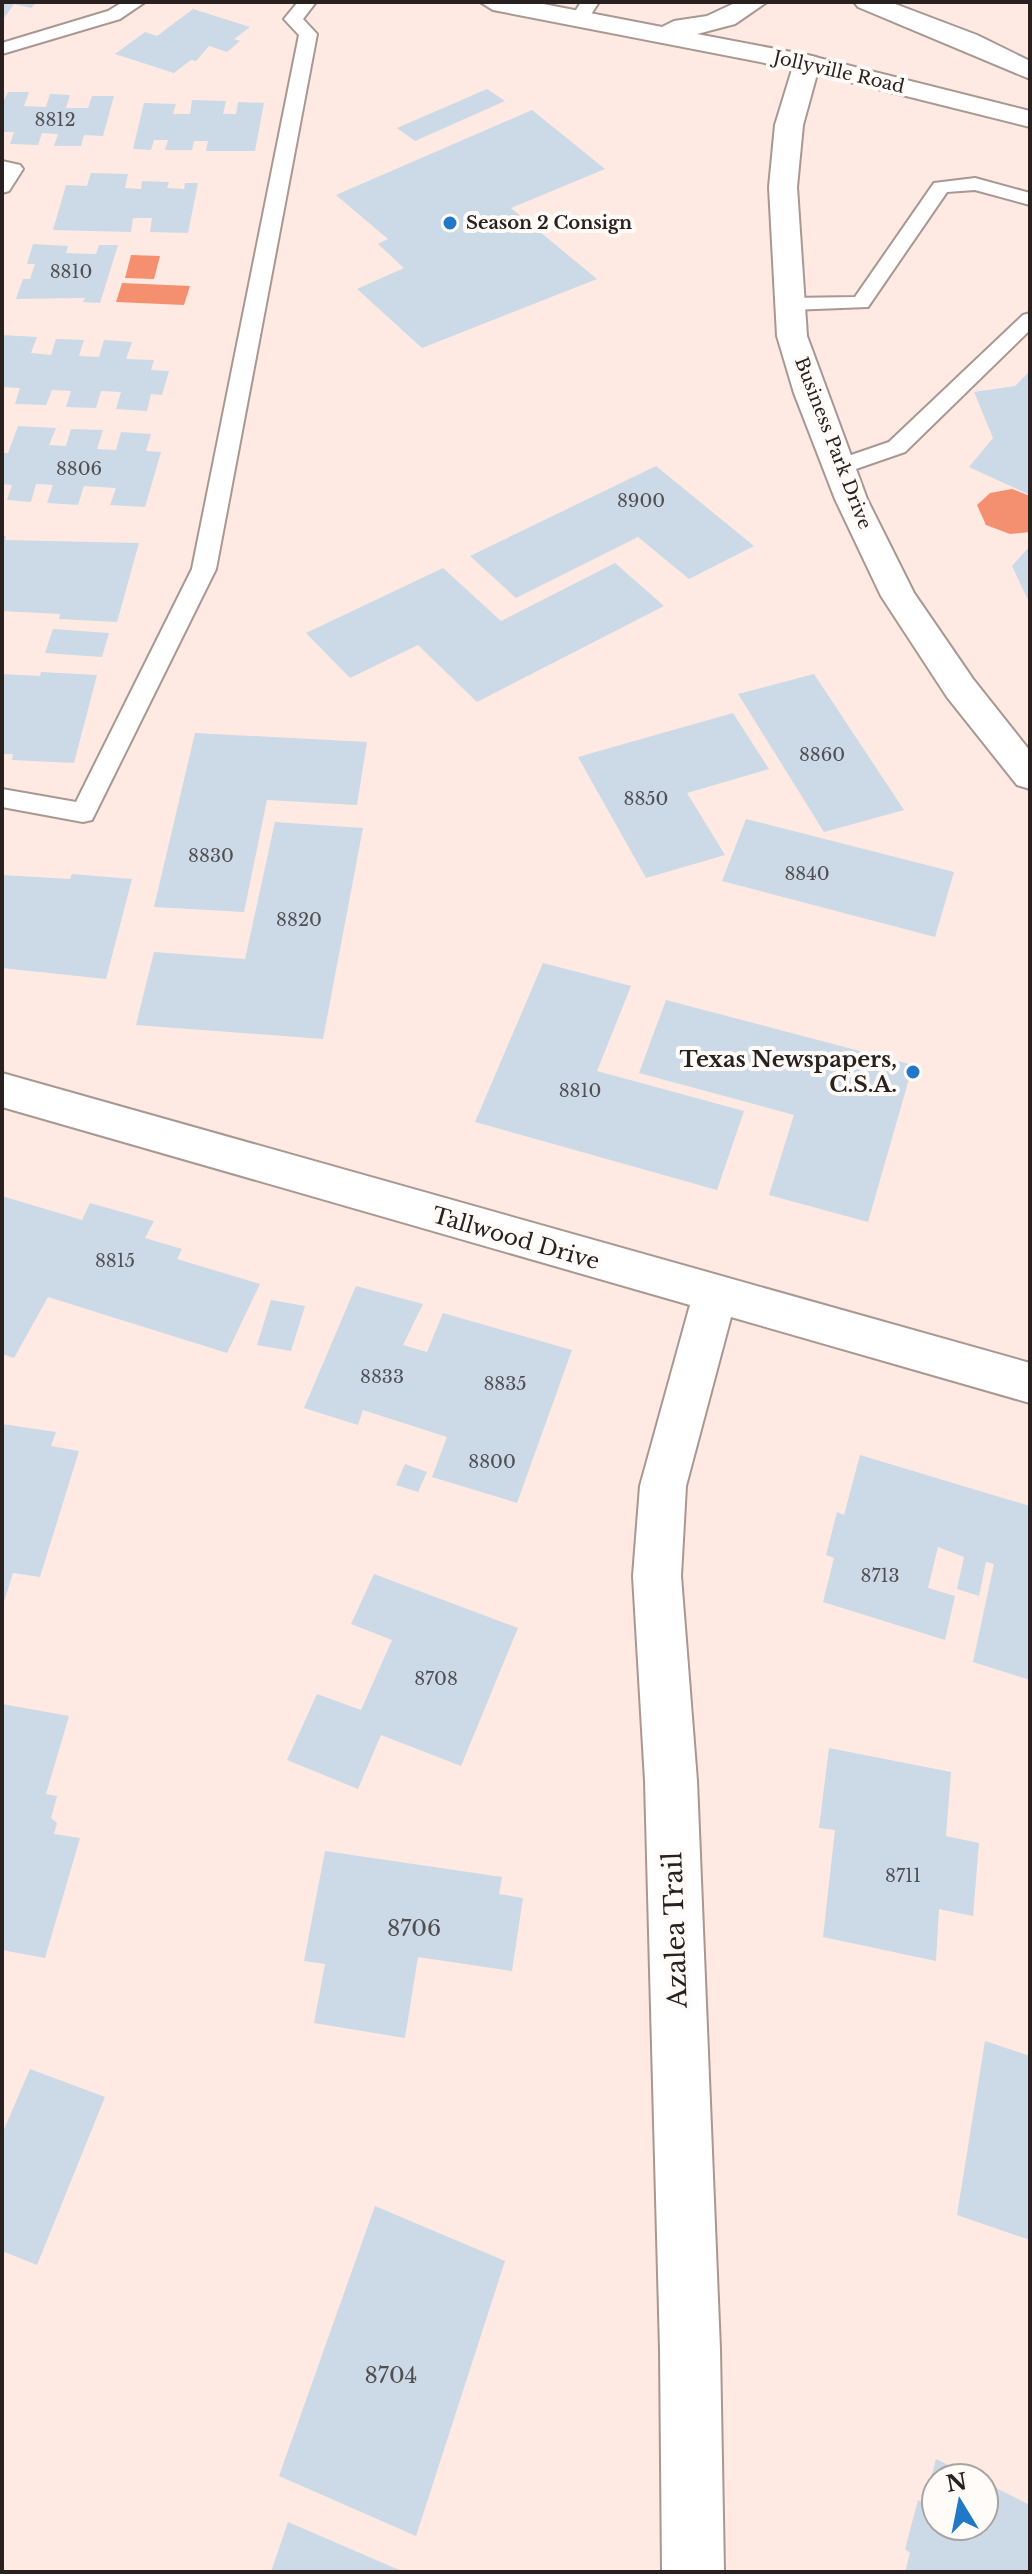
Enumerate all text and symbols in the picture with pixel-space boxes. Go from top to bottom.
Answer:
street label: Jollyville Road [769,46,907,98]
house number: 8812 [35,109,75,131]
place label: Season 2 Consign [466,212,632,234]
marker: Season 2 Consign [441,214,459,232]
house number: 8810 [50,261,92,283]
street label: Business Park Drive [790,354,876,532]
house number: 8806 [56,458,102,480]
house number: 8900 [617,490,665,512]
house number: 8860 [799,744,845,766]
house number: 8850 [624,788,668,810]
house number: 8830 [188,845,234,867]
house number: 8840 [784,863,830,885]
house number: 8820 [276,909,322,931]
place label: Texas Newspapers, C.S.A. [680,1046,897,1098]
marker: Texas Newspapers, C.S.A. [904,1063,922,1081]
house number: 8810 [559,1080,601,1102]
street label: Tallwood Drive [429,1202,603,1275]
house number: 8815 [95,1250,135,1272]
house number: 8833 [360,1366,404,1388]
house number: 8835 [483,1373,527,1395]
house number: 8800 [468,1451,516,1473]
house number: 8713 [860,1565,900,1587]
house number: 8708 [414,1668,458,1690]
street label: Azalea Trail [656,1851,694,2010]
house number: 8711 [885,1865,921,1887]
house number: 8706 [387,1915,441,1942]
house number: 8704 [365,2362,417,2389]
north arrow [920,2462,1000,2542]
text: N [944,2468,969,2498]

